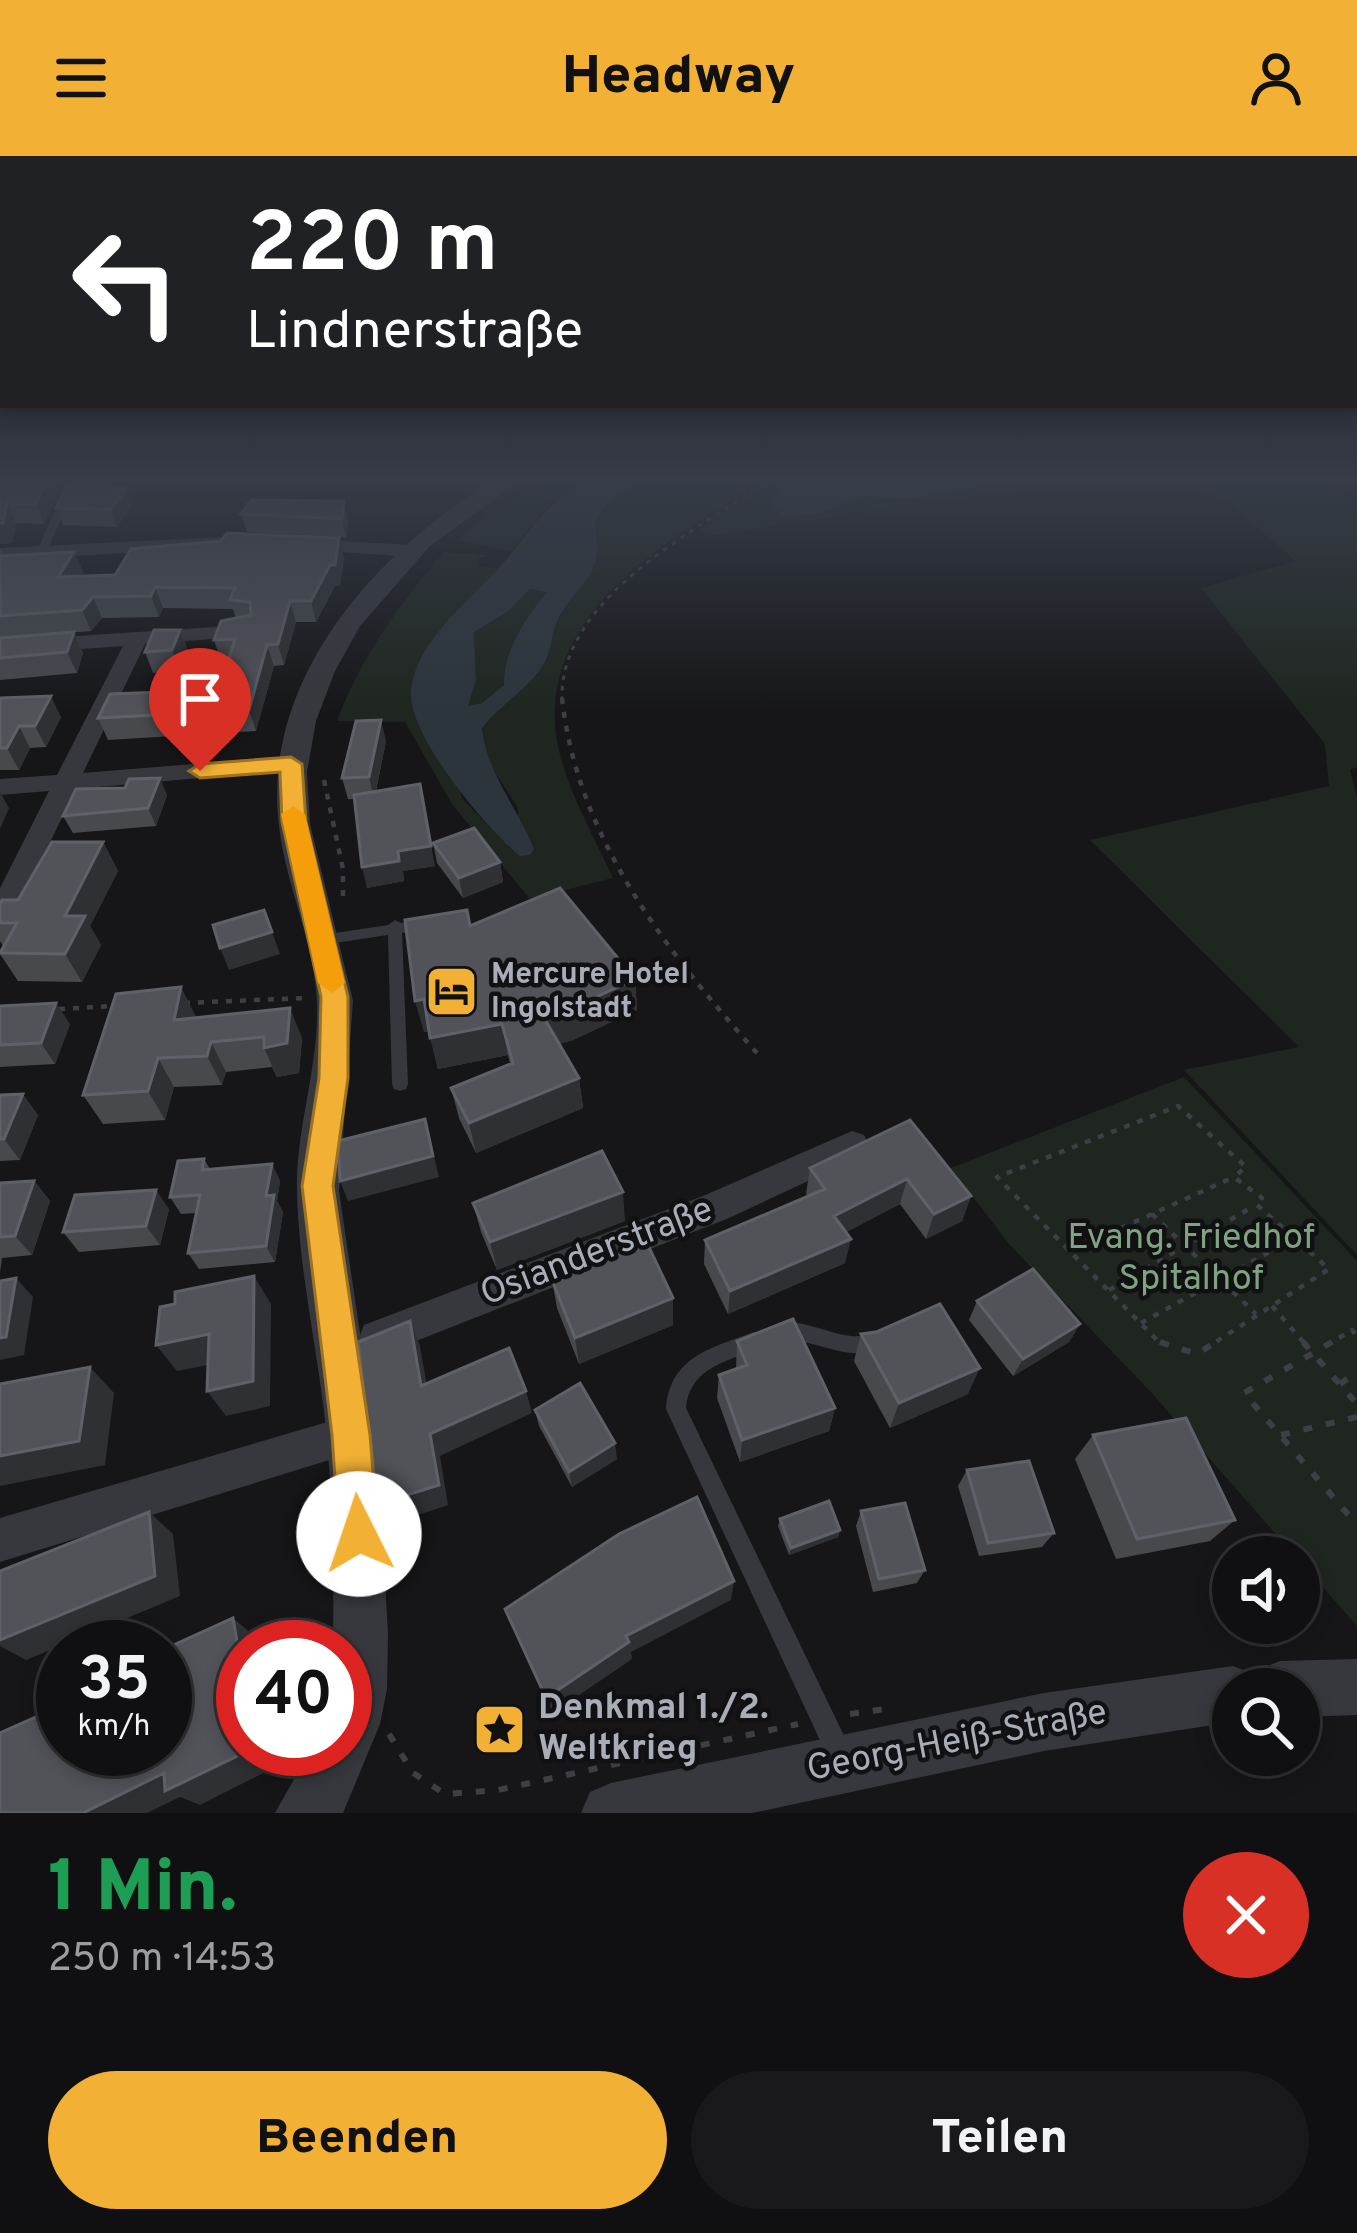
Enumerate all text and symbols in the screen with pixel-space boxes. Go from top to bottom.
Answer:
text: Headway [562,44,795,113]
icon: menu [48,45,114,111]
icon: person [1243,45,1309,111]
text: 220 m [246,195,499,301]
icon: left [48,204,204,360]
text: Lindnerstraße [246,299,583,368]
pin [149,648,251,771]
icon: arrive [167,666,233,732]
place label: Mercure Hotel Ingolstadt [491,957,689,1028]
hotel icon: Mercure Hotel Ingolstadt [424,964,480,1020]
street label: Osianderstraße [474,1188,720,1318]
park label: Evang. Friedhof Spitalhof [1067,1216,1315,1303]
position arrow [296,1471,422,1597]
map controls [1212,1536,1320,1776]
button: sound [1212,1536,1320,1644]
speed limit sign: 40 [216,1620,372,1776]
text: 35 [78,1645,150,1721]
button: search [1212,1668,1320,1776]
place label: Denkmal 1./2. Weltkrieg [538,1686,769,1773]
street label: Georg-Heiß-Straße [803,1690,1111,1794]
place icon: Denkmal 1./2. Weltkrieg [471,1702,527,1758]
text: km/h [78,1709,150,1746]
text: 1 Min. [48,1845,237,1937]
button: close [1183,1852,1309,1978]
text: 250 m · 14:53 [48,1936,276,1985]
button: Beenden [48,2071,667,2209]
button: Teilen [691,2071,1309,2209]

